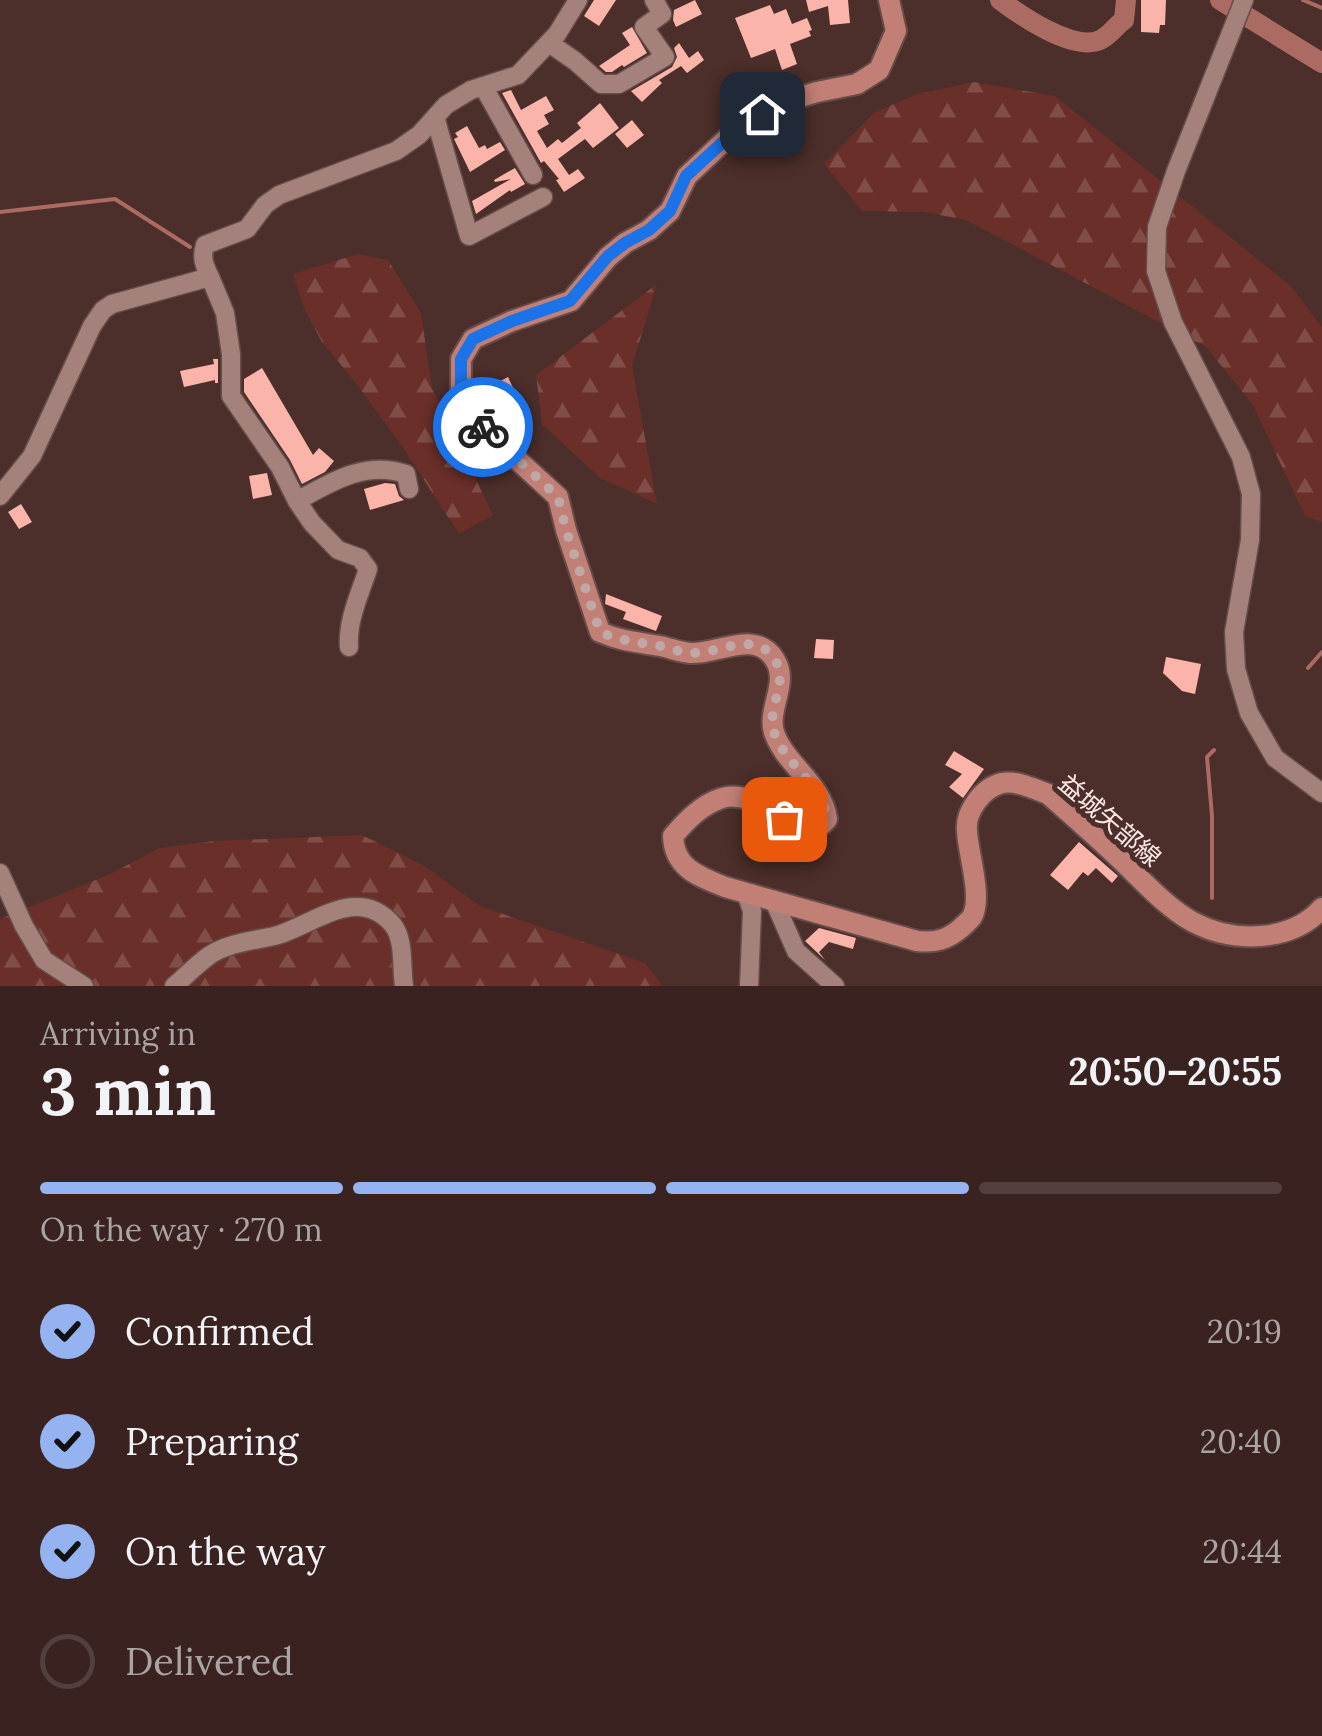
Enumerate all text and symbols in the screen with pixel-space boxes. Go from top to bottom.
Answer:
pin [720,72,805,157]
icon: home [735,87,790,142]
courier [433,377,533,477]
icon: bike [456,400,511,455]
street label: 益城矢部線 [1052,767,1168,873]
pin [742,777,827,862]
icon: bag [757,792,812,847]
text: Arriving in [40,1013,196,1054]
text: 20:50–20:55 [1068,1047,1282,1095]
text: 3 min [40,1050,216,1133]
text: On the way · 270 m [40,1209,323,1250]
icon: check [40,1304,95,1359]
text: Confirmed [125,1307,314,1355]
text: 20:19 [1207,1311,1282,1352]
icon: check [40,1414,95,1469]
text: Preparing [125,1417,298,1465]
text: 20:40 [1200,1421,1282,1462]
icon: check [40,1524,95,1579]
text: On the way [125,1527,326,1575]
text: 20:44 [1202,1531,1282,1572]
text: Delivered [125,1637,294,1685]

